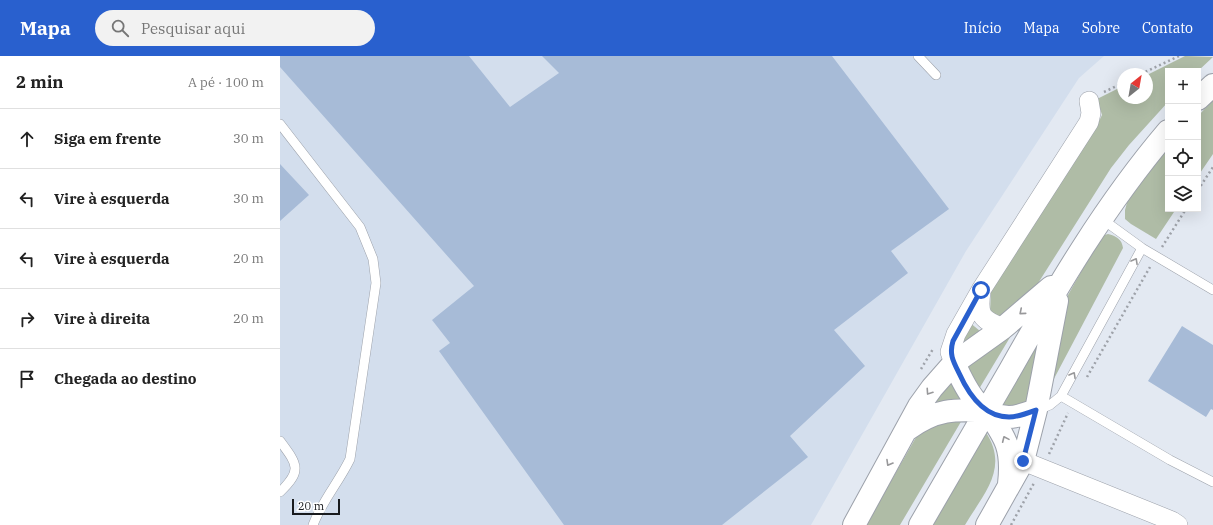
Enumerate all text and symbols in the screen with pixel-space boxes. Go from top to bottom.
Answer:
search box [95,10,375,46]
text: Mapa [20,16,71,40]
icon: search [109,17,131,39]
text: Pesquisar aqui [141,19,245,38]
text: Início [964,19,1001,37]
text: Mapa [1023,19,1060,37]
text: Sobre [1082,19,1120,37]
text: Contato [1142,19,1193,37]
north arrow [1117,68,1153,104]
map controls [1165,68,1201,212]
button: + [1165,68,1201,104]
text: 2 min [16,71,64,93]
text: A pé · 100 m [188,74,264,91]
button: − [1165,104,1201,140]
icon: ahead [16,128,38,150]
text: Siga em frente [54,129,161,148]
text: 30 m [233,130,264,147]
button: locate [1165,140,1201,176]
button: layers [1165,176,1201,212]
icon: left [16,188,38,210]
text: Vire à esquerda [54,189,170,208]
text: 30 m [233,190,264,207]
icon: left [16,248,38,270]
text: Vire à esquerda [54,249,170,268]
text: 20 m [233,250,264,267]
one-way arrow [1131,258,1138,265]
route start [972,281,990,299]
icon: right [16,308,38,330]
one-way arrow [1019,308,1026,315]
text: Vire à direita [54,309,150,328]
text: 20 m [233,310,264,327]
icon: arrive [16,368,38,390]
text: Chegada ao destino [54,369,197,388]
one-way arrow [1068,372,1075,379]
one-way arrow [926,388,934,395]
one-way arrow [1002,436,1010,443]
route end [1014,452,1032,470]
one-way arrow [886,459,893,466]
scale bar [292,497,340,516]
text: 20 m [298,499,324,513]

